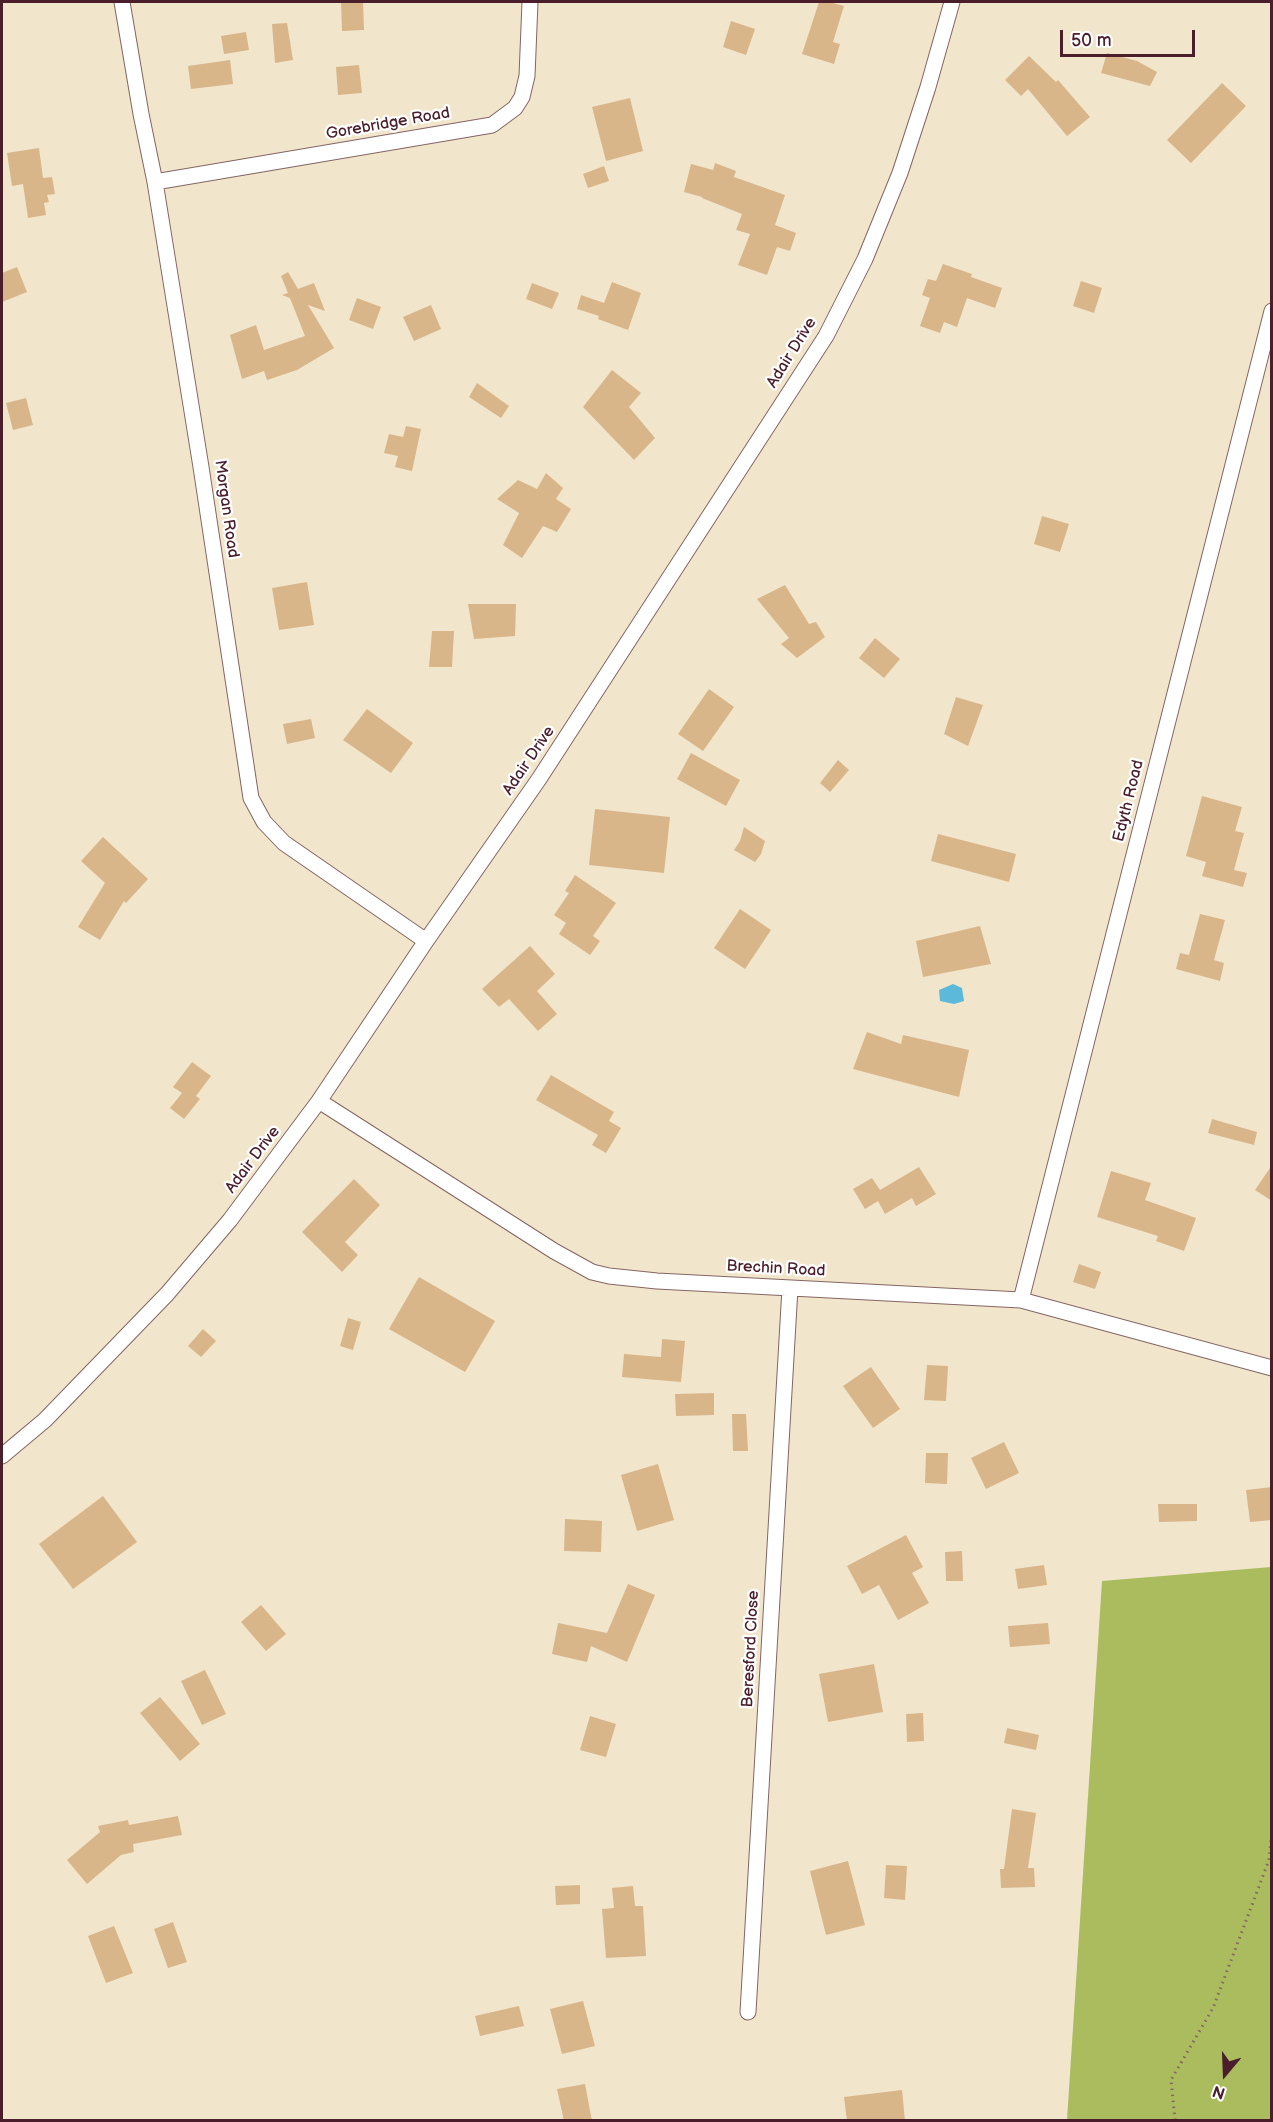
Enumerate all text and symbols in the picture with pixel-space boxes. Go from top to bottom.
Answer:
scale bar [1063,18,1198,56]
text: 50 m [1071,30,1112,51]
street label: Gorebridge Road [325,104,451,144]
street label: Adair Drive [763,314,821,392]
street label: Morgan Road [210,459,242,559]
street label: Adair Drive [499,723,559,799]
street label: Edyth Road [1110,758,1148,844]
street label: Adair Drive [222,1123,284,1197]
street label: Brechin Road [726,1257,826,1281]
street label: Beresford Close [738,1590,764,1708]
north arrow [1195,2044,1255,2104]
text: N [1210,2081,1228,2102]

